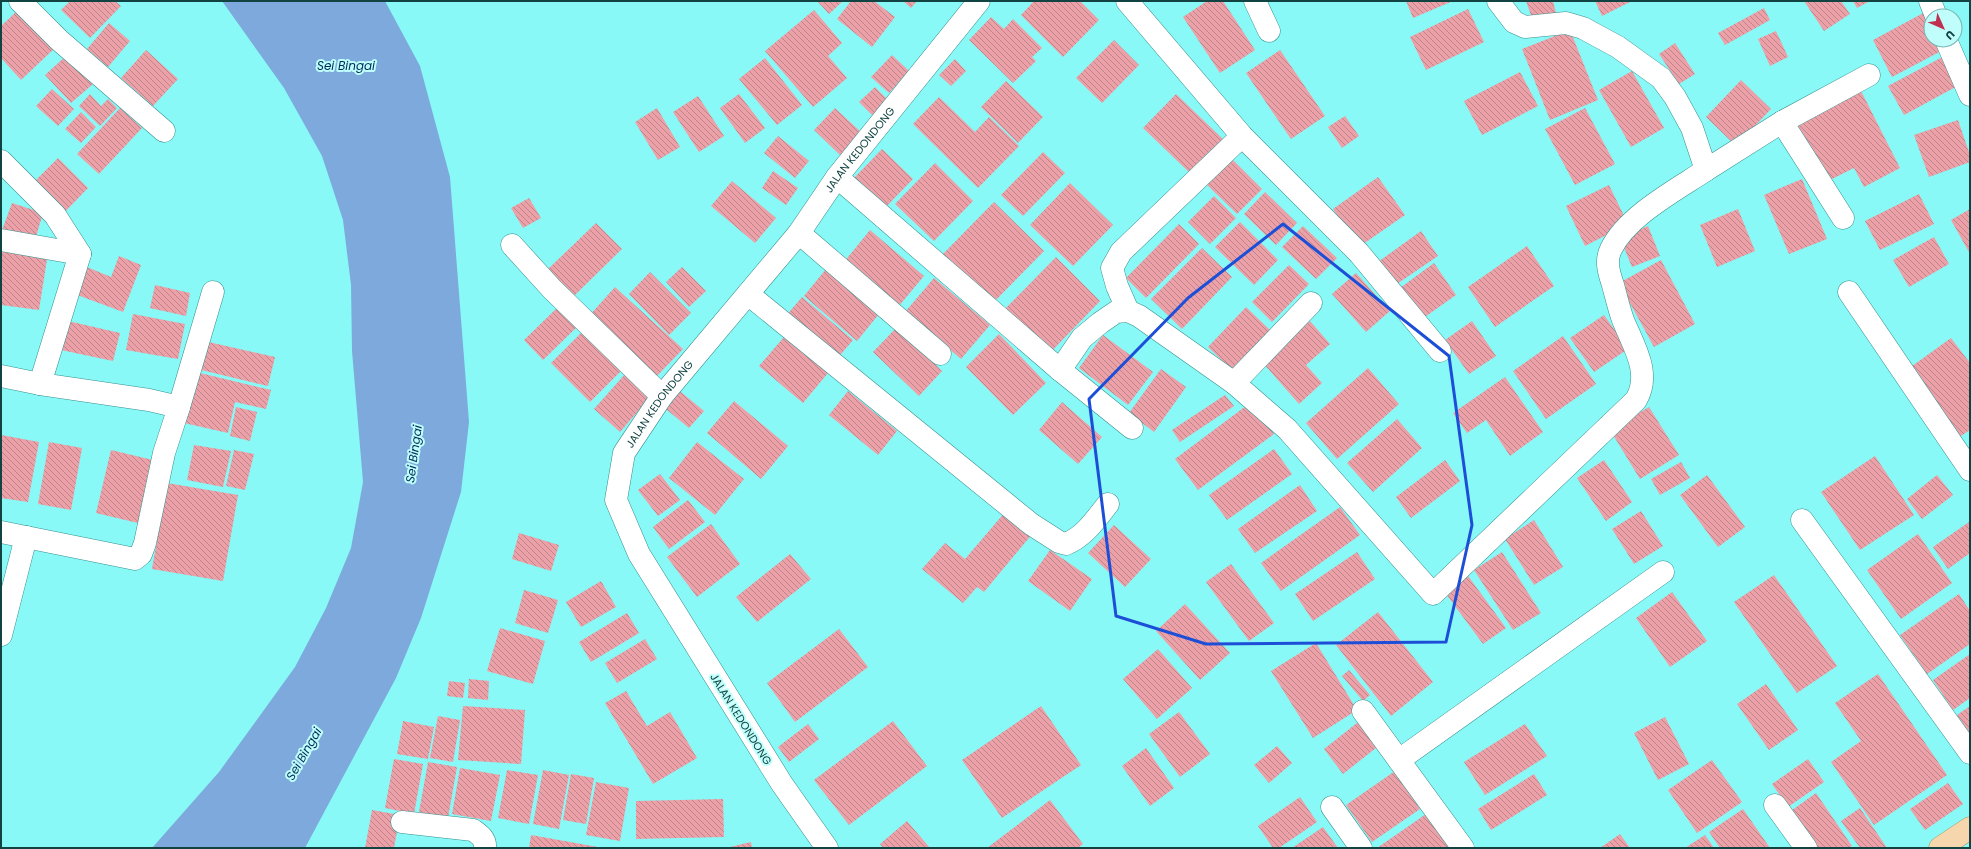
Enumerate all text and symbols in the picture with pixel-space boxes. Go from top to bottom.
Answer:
north arrow [1923,8,1963,48]
text: U [1942,27,1958,44]
water label: Sei Bingai [317,57,376,74]
street label: JALAN KEDONDONG [821,103,899,196]
street label: JALAN KEDONDONG [622,356,697,451]
water label: Sei Bingai [401,423,426,484]
street label: JALAN KEDONDONG [706,670,776,768]
water label: Sei Bingai [282,723,326,783]

